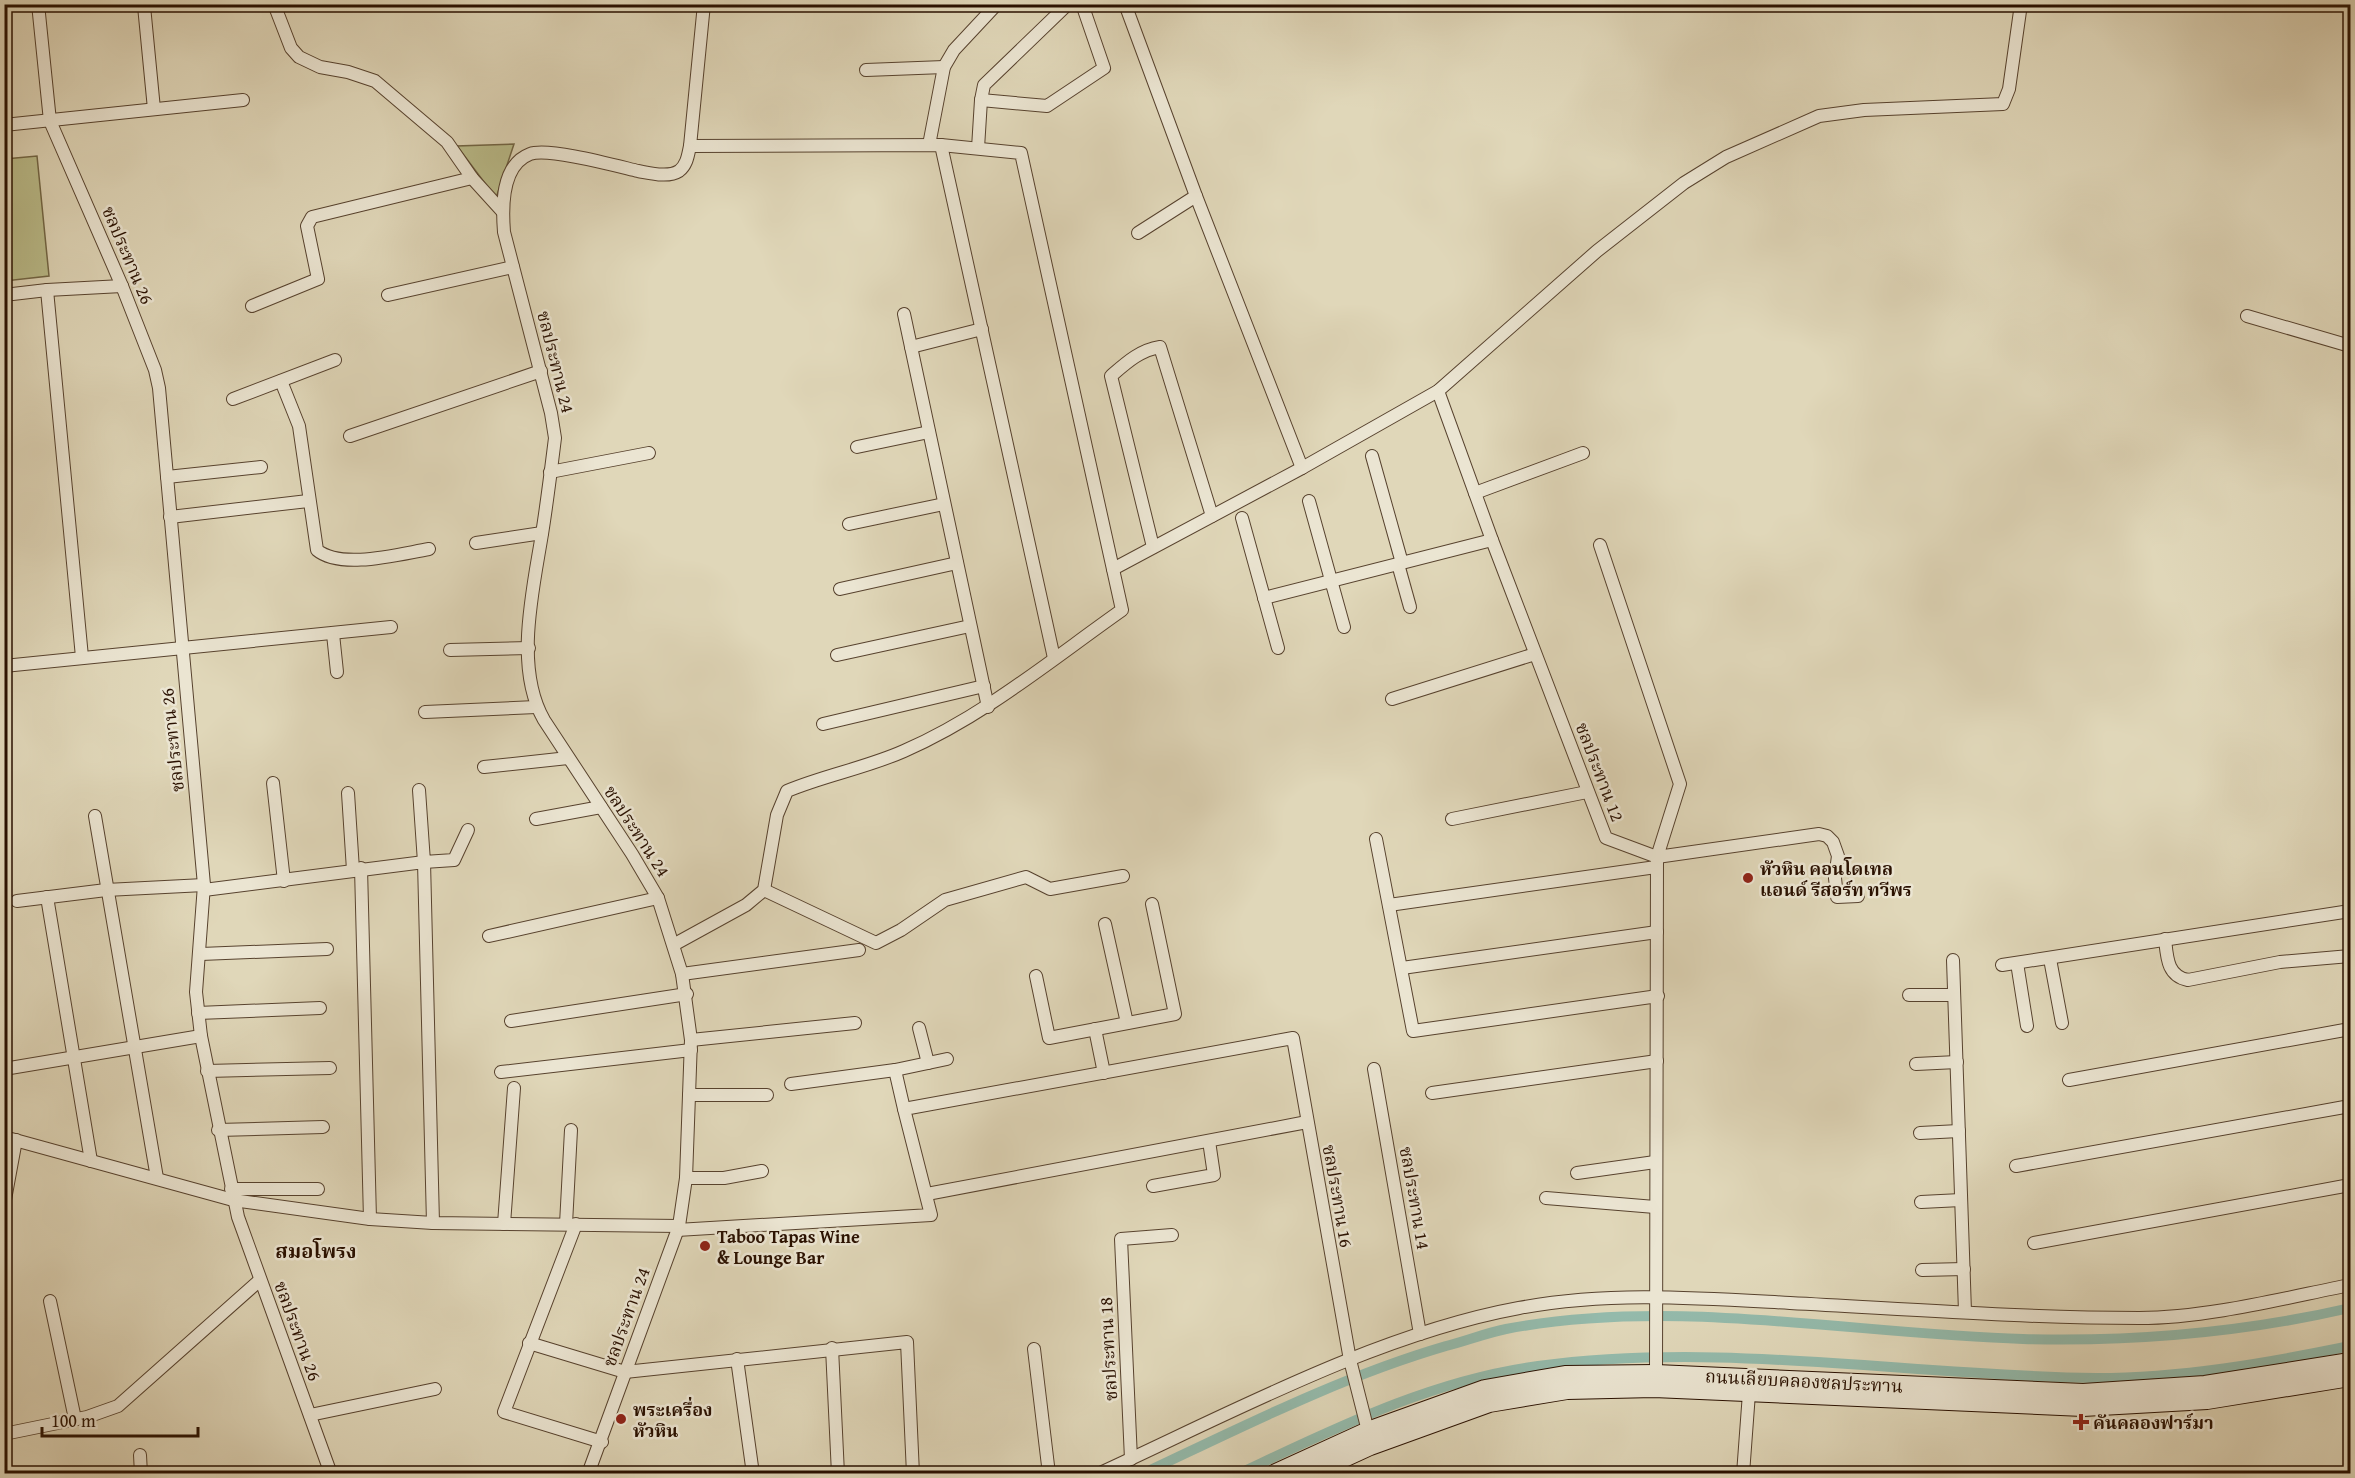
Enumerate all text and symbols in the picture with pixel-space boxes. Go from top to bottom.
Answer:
street label: ชลประทาน 26 [95,202,161,308]
street label: ชลประทาน 24 [530,308,582,416]
street label: ชลประทาน 26 [153,687,191,793]
street label: ชลประทาน 12 [1569,719,1631,825]
street label: ชลประทาน 24 [597,780,677,882]
place label: หัวหิน คอนโดเทล แอนด์ รีสอร์ท ทวีพร [1760,855,1912,903]
marker: หัวหิน คอนโดเทล แอนด์ รีสอร์ท ทวีพร [1741,871,1755,885]
street label: ชลประทาน 16 [1316,1142,1360,1250]
street label: ชลประทาน 14 [1393,1144,1437,1252]
place label: Taboo Tapas Wine & Lounge Bar [717,1223,860,1271]
district label: สมอโพรง [275,1236,357,1265]
marker: Taboo Tapas Wine & Lounge Bar [698,1239,712,1253]
street label: ชลประทาน 24 [596,1264,656,1370]
street label: ชลประทาน 26 [268,1278,328,1384]
street label: ชลประทาน 18 [1092,1296,1124,1402]
street label: ถนนเลียบคลองชลประทาน [1704,1362,1904,1400]
place label: พระเครื่อง หัวหิน [633,1396,713,1444]
scale bar [42,1400,198,1438]
text: 100 m [51,1407,96,1434]
place label: คันคลองฟาร์มา [2093,1409,2214,1436]
marker: พระเครื่อง หัวหิน [614,1412,628,1426]
marker: คันคลองฟาร์มา [2074,1415,2088,1429]

